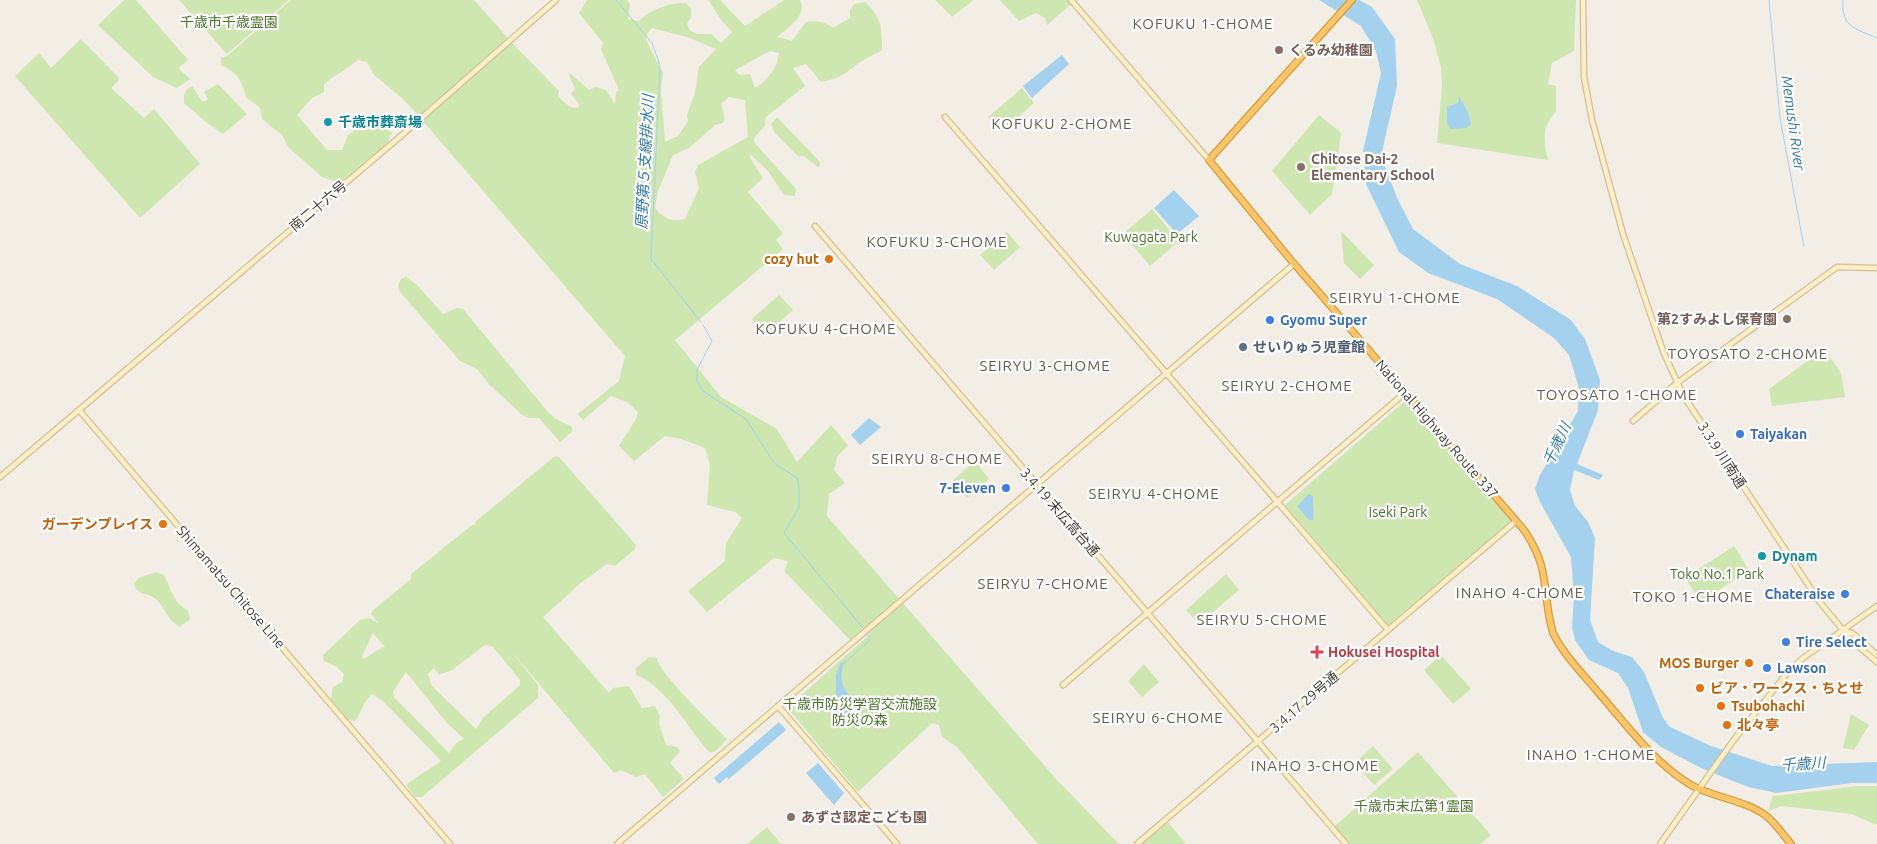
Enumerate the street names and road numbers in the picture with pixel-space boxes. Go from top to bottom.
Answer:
street label: 南二十六号 [286,177,350,235]
street label: National Highway Route 337 [1372,356,1502,502]
street label: 3.3.9 川南通 [1695,419,1749,491]
street label: 3.4.19 末広高台通 [1017,465,1103,559]
street label: Shimamatsu Chitose Line [173,523,289,651]
street label: 3.4.17 29号通 [1266,668,1342,736]

